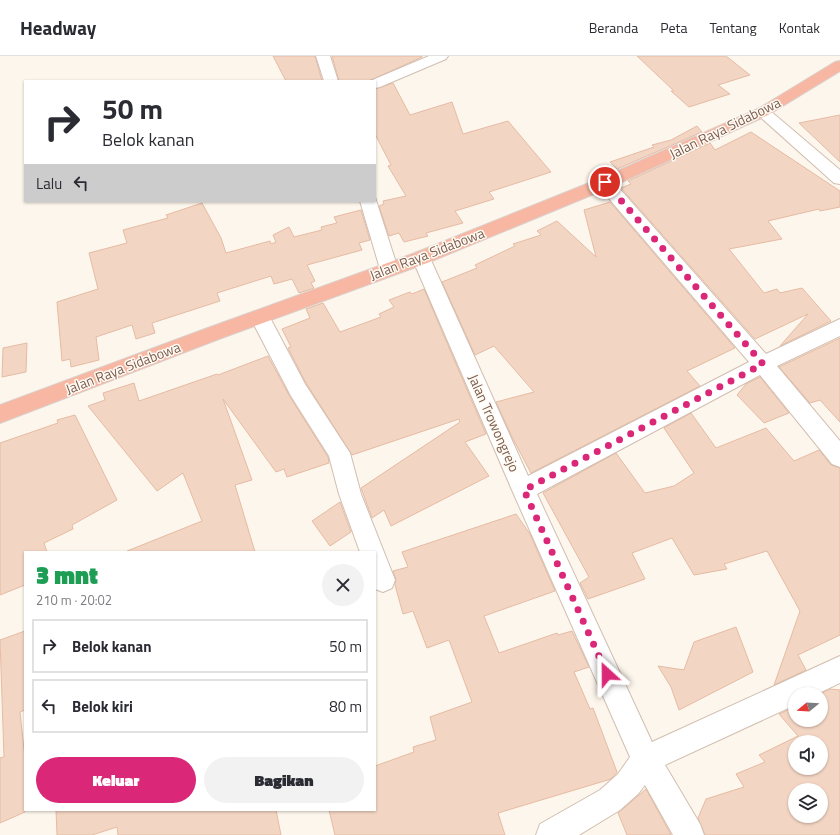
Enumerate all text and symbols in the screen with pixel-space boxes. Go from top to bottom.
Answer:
text: Headway [20,13,96,42]
text: Beranda [589,17,638,38]
text: Peta [660,17,687,38]
text: Tentang [709,17,757,38]
text: Kontak [779,17,820,38]
text: 50 m [102,87,163,130]
street label: Jalan Raya Sidabowa [666,91,784,164]
icon: right [36,96,88,148]
text: Belok kanan [102,126,194,153]
pin [588,165,622,199]
icon: arrive [594,171,616,193]
text: Lalu [36,172,62,195]
icon: left [70,172,92,194]
street label: Jalan Raya Sidabowa [366,222,487,285]
street label: Jalan Raya Sidabowa [62,336,183,399]
street label: Jalan Trowongrejo [464,371,525,475]
text: 3 mnt [36,557,98,593]
button: close [322,564,364,606]
text: 210 m · 20:02 [36,590,112,610]
icon: right [38,635,60,657]
text: Belok kanan [72,635,152,658]
text: 50 m [329,635,362,658]
position arrow [586,653,628,695]
north arrow [788,687,828,727]
map controls [788,687,828,823]
icon: left [38,695,60,717]
text: Belok kiri [72,695,133,718]
text: 80 m [329,695,362,718]
button: sound [788,735,828,775]
button: Keluar [36,757,196,803]
button: Bagikan [204,757,364,803]
button: layers [788,783,828,823]

